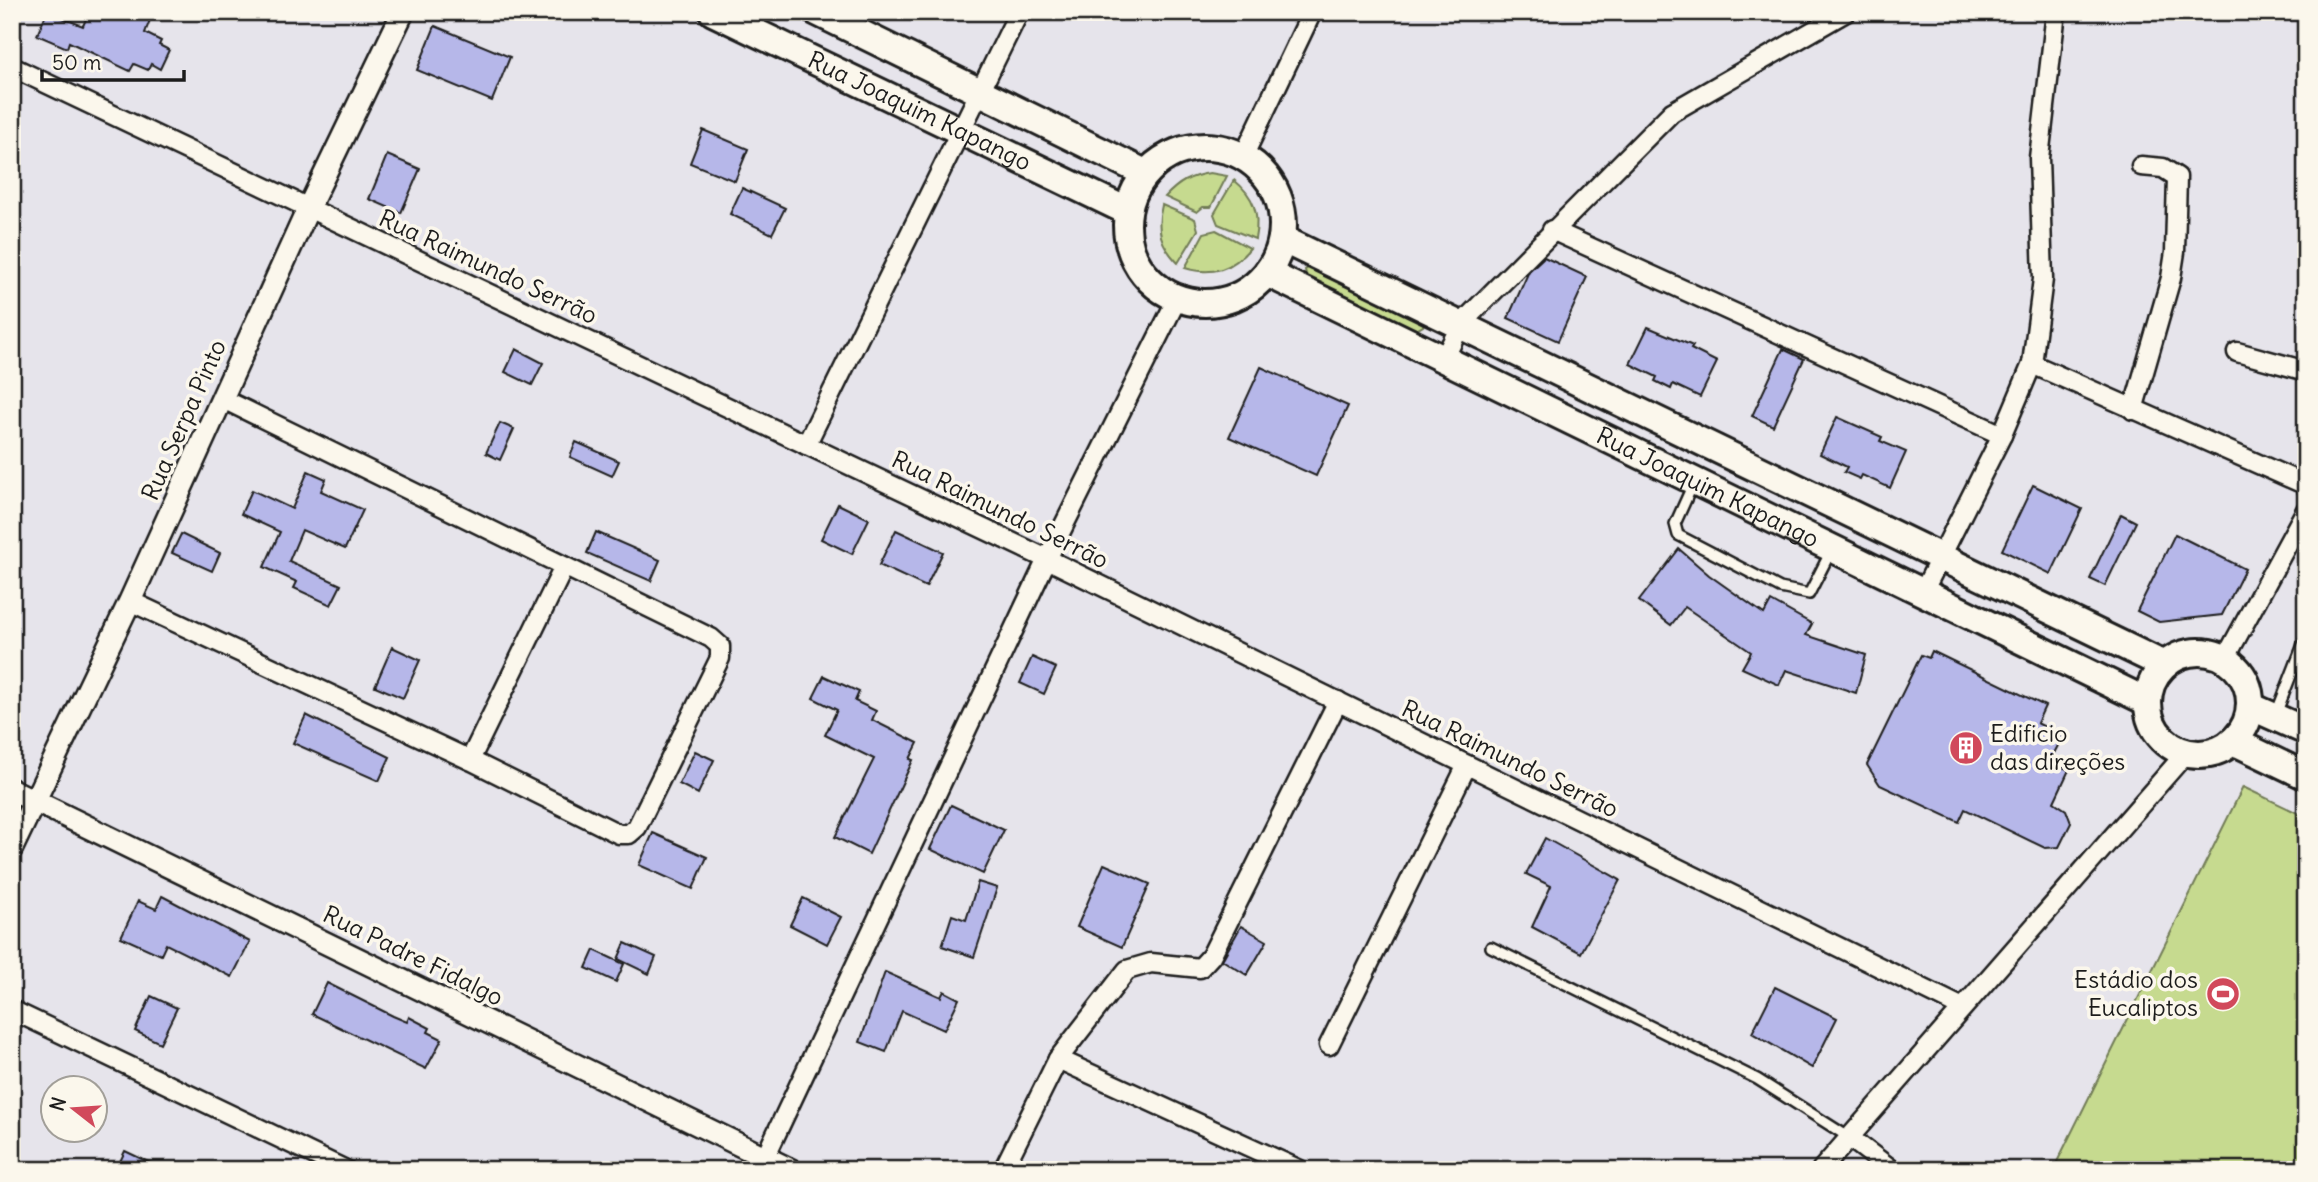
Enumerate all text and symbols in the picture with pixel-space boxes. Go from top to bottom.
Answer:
scale bar [42,38,184,82]
street label: Rua Joaquim Kapango [803,44,1036,177]
text: 50 m [52,49,101,76]
street label: Rua Raimundo Serrão [374,202,602,330]
street label: Rua Serpa Pinto [134,335,232,505]
street label: Rua Joaquim Kapango [1592,420,1824,553]
street label: Rua Raimundo Serrão [887,444,1114,575]
street label: Rua Raimundo Serrão [1397,693,1624,824]
place label: Edificio das direções [1990,718,2125,776]
building icon: Edificio das direções [1947,729,1985,767]
street label: Rua Padre Fidalgo [318,898,508,1012]
place label: Estádio dos Eucaliptos [2074,964,2198,1022]
sports icon: Estádio dos Eucaliptos [2204,975,2242,1013]
north arrow [38,1074,108,1144]
text: N [44,1094,71,1114]

